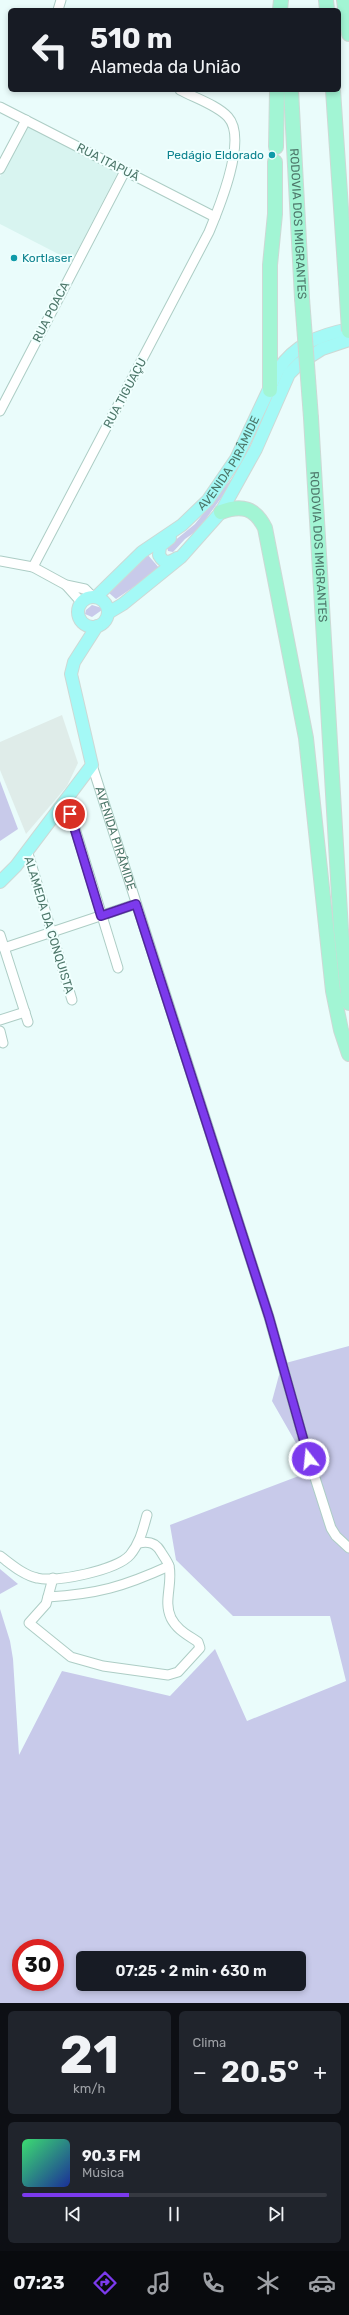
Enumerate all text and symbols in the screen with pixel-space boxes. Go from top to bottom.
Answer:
text: 510 m [90,22,172,55]
icon: left [24,24,76,76]
text: Alameda da União [90,56,241,78]
street label: RUA ITAPUÃ [74,140,142,184]
place label: Pedágio Eldorado [167,148,264,162]
street label: RODOVIA DOS IMIGRANTES [287,148,309,300]
marker: Pedágio Eldorado [267,150,277,160]
place label: Kortlaser [22,251,72,265]
marker: Kortlaser [9,253,19,263]
street label: RUA POACA [30,279,72,345]
street label: RUA TIGUAÇU [101,356,149,430]
street label: AVENIDA PIRÂMIDE [195,414,262,513]
street label: RODOVIA DOS IMIGRANTES [307,471,330,623]
street label: AVENIDA PIRÂMIDE [92,785,139,892]
pin [53,797,87,831]
icon: arrive [59,803,81,825]
street label: ALAMEDA DA CONQUISTA [21,855,77,995]
position arrow [288,1438,330,1480]
speed limit sign: 30 [12,1939,64,1991]
text: 07:25 · 2 min · 630 m [115,1962,267,1980]
text: 21 [59,2024,119,2086]
text: Clima [193,2035,226,2050]
text: 20.5° [221,2054,299,2090]
text: − [193,2059,207,2086]
text: + [313,2059,327,2086]
text: km/h [73,2081,105,2096]
text: 90.3 FM [82,2147,141,2165]
text: Música [82,2165,124,2180]
icon: previous [62,2203,84,2225]
icon: pause [163,2203,185,2225]
icon: next [265,2203,287,2225]
icon: directions [91,2269,119,2297]
icon: music [145,2269,173,2297]
icon: phone [199,2269,227,2297]
icon: climate [254,2269,282,2297]
icon: car [308,2269,336,2297]
text: 07:23 [13,2272,65,2294]

